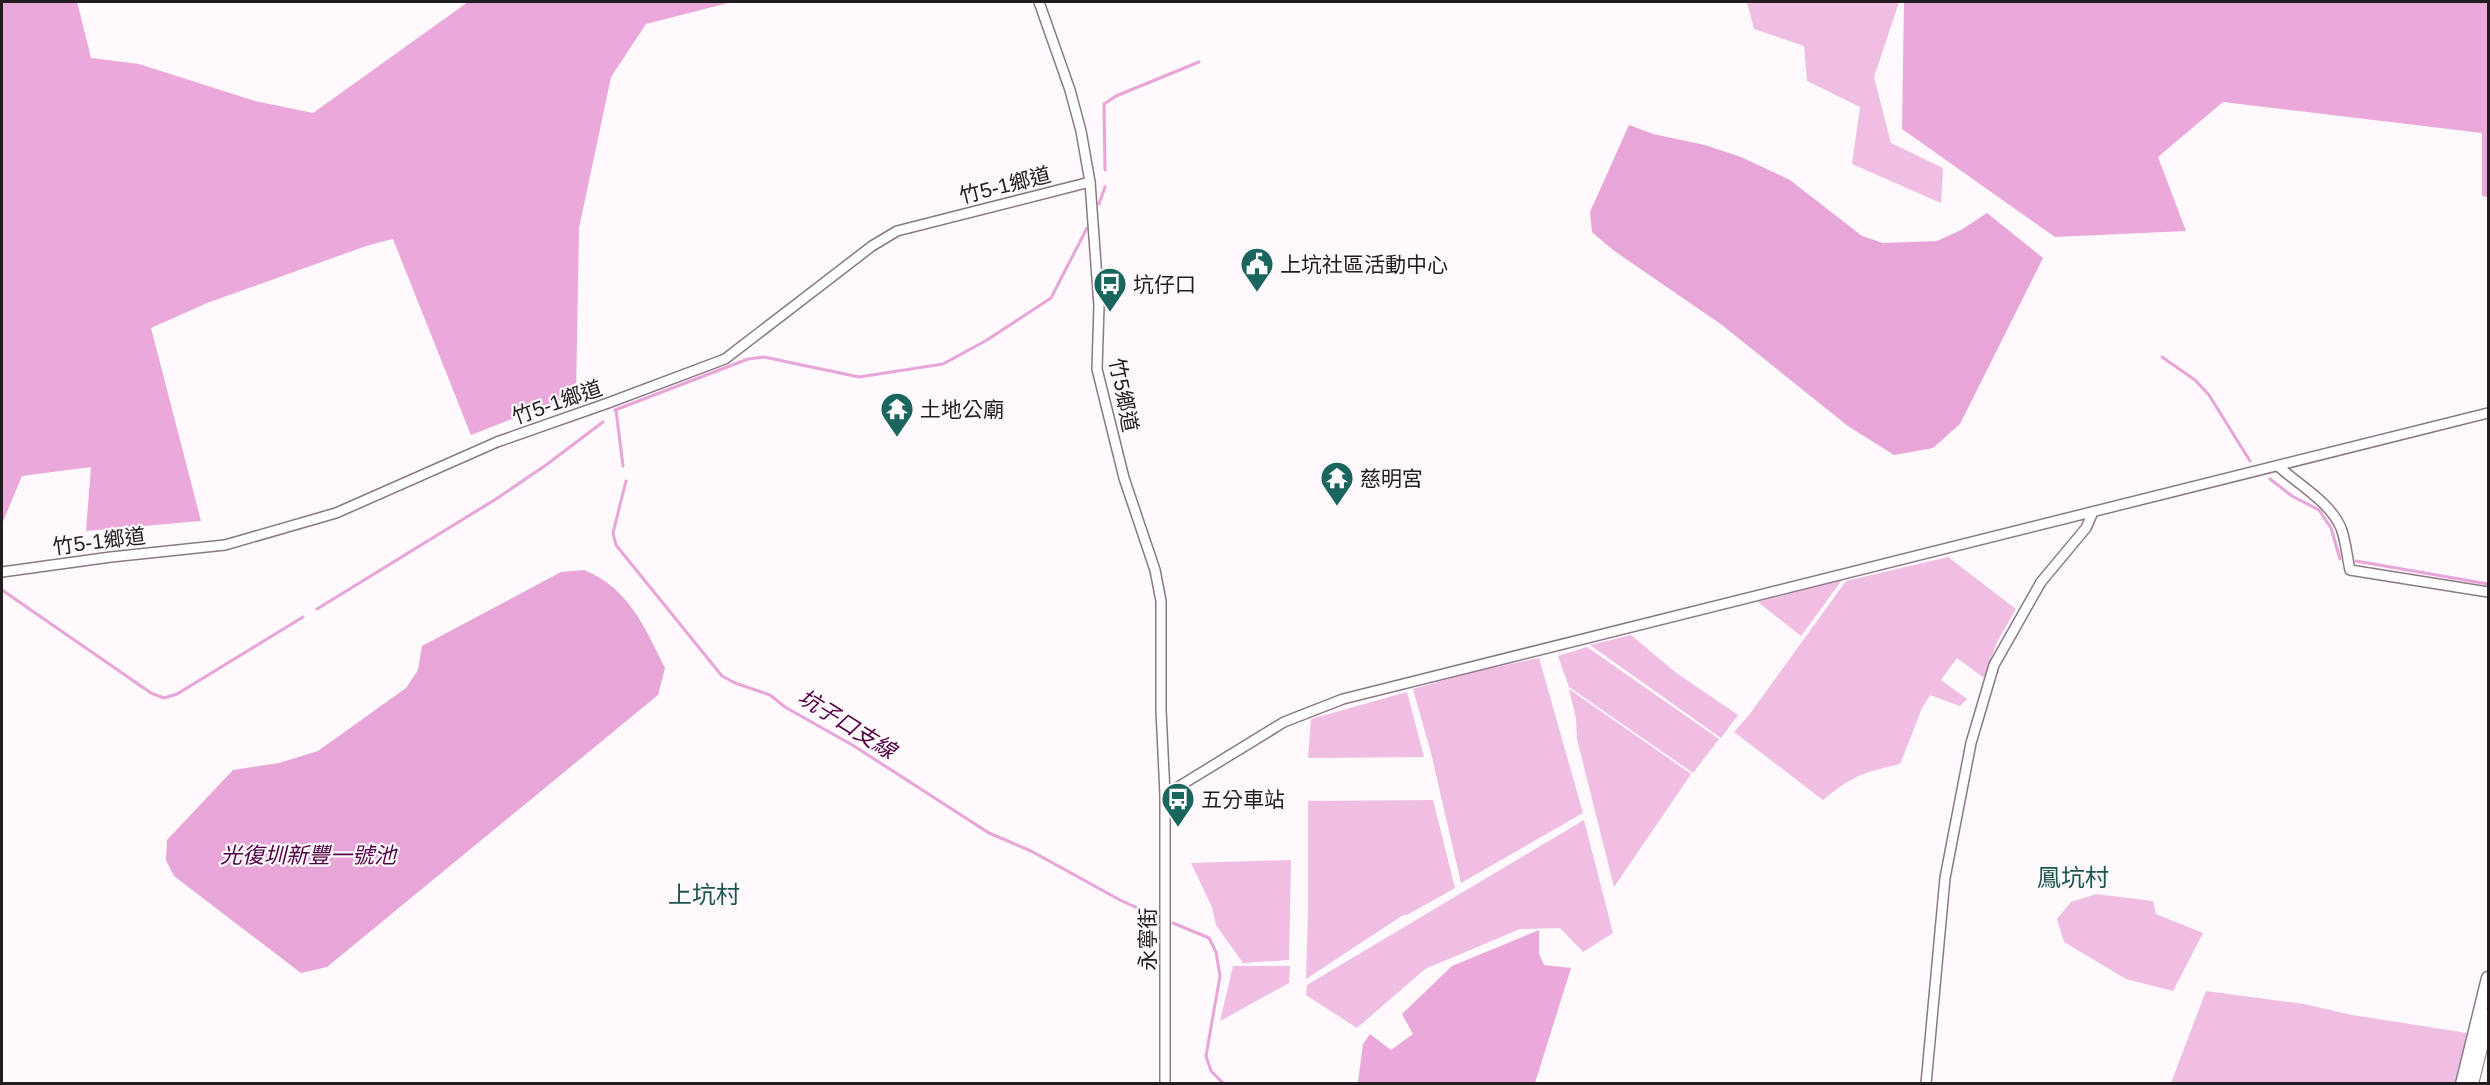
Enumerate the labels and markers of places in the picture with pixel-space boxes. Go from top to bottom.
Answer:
public building icon: 上坑社區活動中心 [1239,246,1275,293]
place label: 上坑社區活動中心 [1280,253,1448,276]
bus stop icon: 坑仔口 [1092,266,1128,313]
place label: 坑仔口 [1133,273,1196,296]
temple icon: 土地公廟 [879,391,915,438]
place label: 土地公廟 [920,398,1004,421]
temple icon: 慈明宮 [1319,460,1355,507]
place label: 慈明宮 [1360,467,1423,490]
bus stop icon: 五分車站 [1160,781,1196,828]
place label: 五分車站 [1201,788,1285,811]

